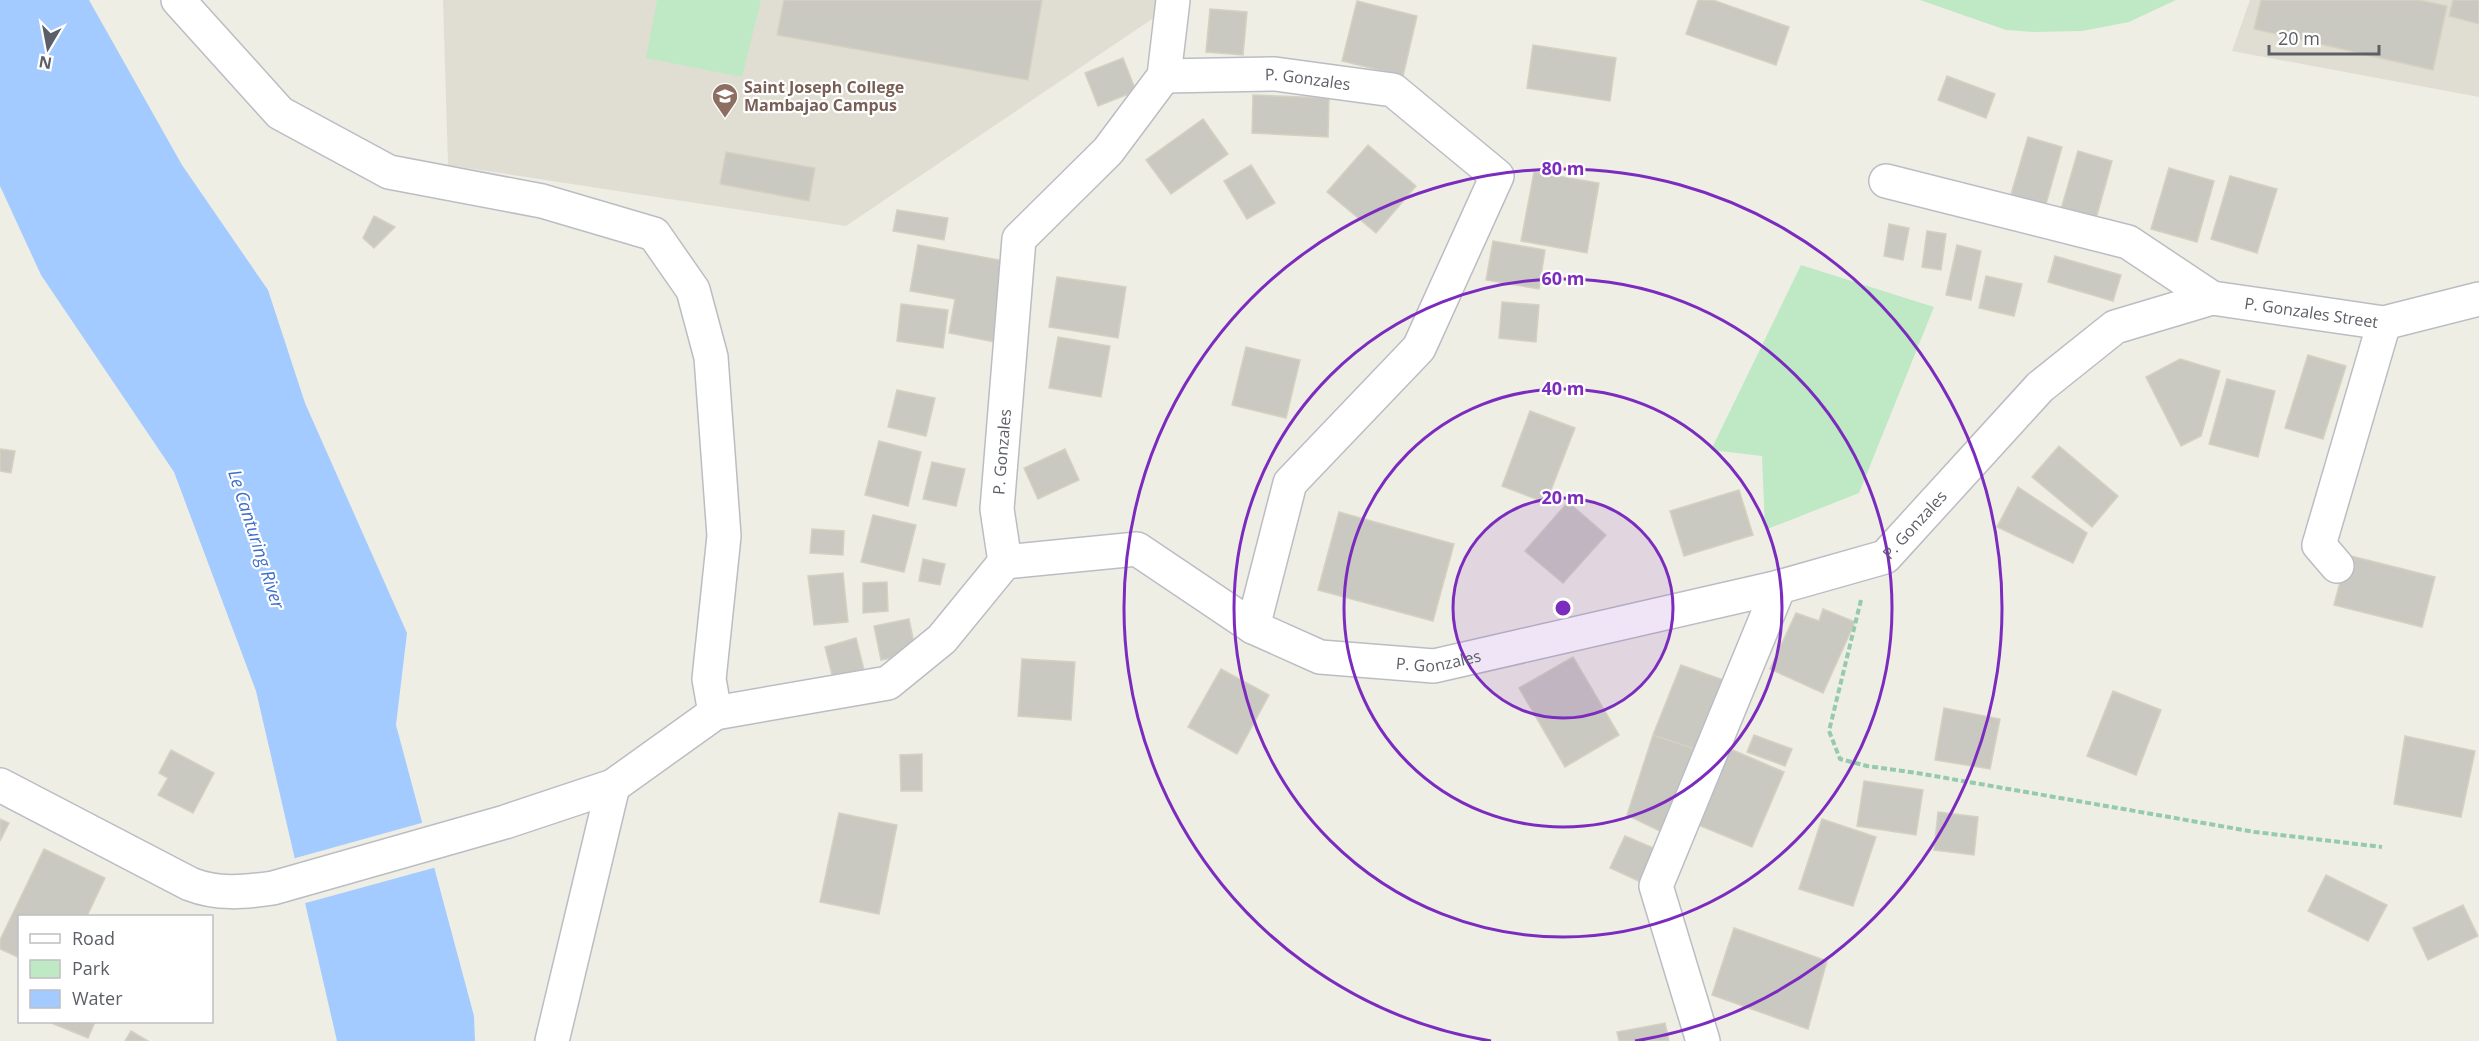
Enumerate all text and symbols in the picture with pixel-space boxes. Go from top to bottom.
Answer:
north arrow [18,18,78,78]
scale bar [2269,18,2378,56]
text: 20 m [2278,26,2320,50]
text: N [37,51,54,75]
street label: P. Gonzales [1265,63,1352,95]
place label: Saint Joseph College Mambajao Campus [744,76,904,116]
school or university icon: Saint Joseph College Mambajao Campus [710,81,740,119]
text: 80 m [1542,156,1584,180]
text: 60 m [1542,266,1584,290]
street label: P. Gonzales Street [2243,292,2380,333]
text: 40 m [1542,376,1584,400]
street label: P. Gonzales [987,408,1016,496]
water label: Le Canturing River [223,466,291,612]
text: 20 m [1542,485,1584,509]
street label: P. Gonzales [1877,485,1952,564]
centre of rings [1553,598,1573,618]
street label: P. Gonzales [1395,645,1483,677]
legend [18,915,213,1023]
text: Road [72,926,115,950]
text: Park [72,956,110,980]
text: Water [72,986,123,1010]

